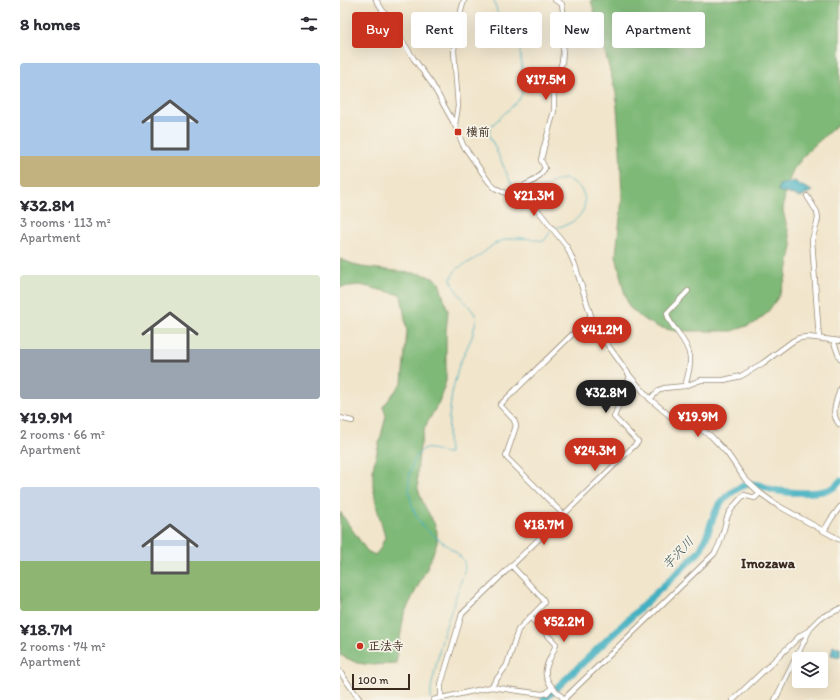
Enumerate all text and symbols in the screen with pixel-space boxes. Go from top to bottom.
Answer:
chip: Buy [352,12,403,48]
chip: Rent [411,12,467,48]
chip: Filters [475,12,542,48]
chip: New [550,12,604,48]
chip: Apartment [612,12,705,48]
icon: filters [298,13,320,35]
text: 8 homes [20,14,80,34]
pin: ¥17.5M [513,67,579,101]
text: ¥17.5M [526,72,566,87]
icon: home [134,89,206,161]
place label: 横前 [466,125,490,139]
marker: 横前 [453,127,463,137]
pin: ¥21.3M [501,183,567,217]
text: ¥21.3M [514,188,554,203]
text: ¥32.8M [20,195,75,215]
text: 3 rooms · 113 m² [20,215,111,230]
text: Apartment [20,230,81,245]
icon: home [134,301,206,373]
pin: ¥41.2M [569,317,635,351]
text: ¥41.2M [581,322,623,337]
pin: ¥32.8M [573,380,639,414]
text: ¥32.8M [585,385,627,400]
pin: ¥19.9M [665,404,731,438]
text: ¥19.9M [20,407,73,427]
text: ¥19.9M [678,409,718,424]
text: 2 rooms · 66 m² [20,427,105,442]
pin: ¥24.3M [562,438,628,472]
text: Apartment [20,442,81,457]
text: ¥24.3M [574,443,616,458]
pin: ¥18.7M [511,512,577,546]
icon: home [134,513,206,585]
text: ¥18.7M [524,517,564,532]
water label: 芋沢川 [659,534,697,572]
district label: Imozawa [741,555,796,572]
pin: ¥52.2M [531,609,597,643]
text: ¥52.2M [543,614,585,629]
text: ¥18.7M [20,619,73,639]
text: 2 rooms · 74 m² [20,639,106,654]
place label: 正法寺 [368,639,404,653]
marker: 正法寺 [355,641,365,651]
map controls [792,652,828,688]
button: layers [792,652,828,688]
text: Apartment [20,654,81,669]
scale bar [352,672,410,691]
text: 100 m [358,674,388,687]

